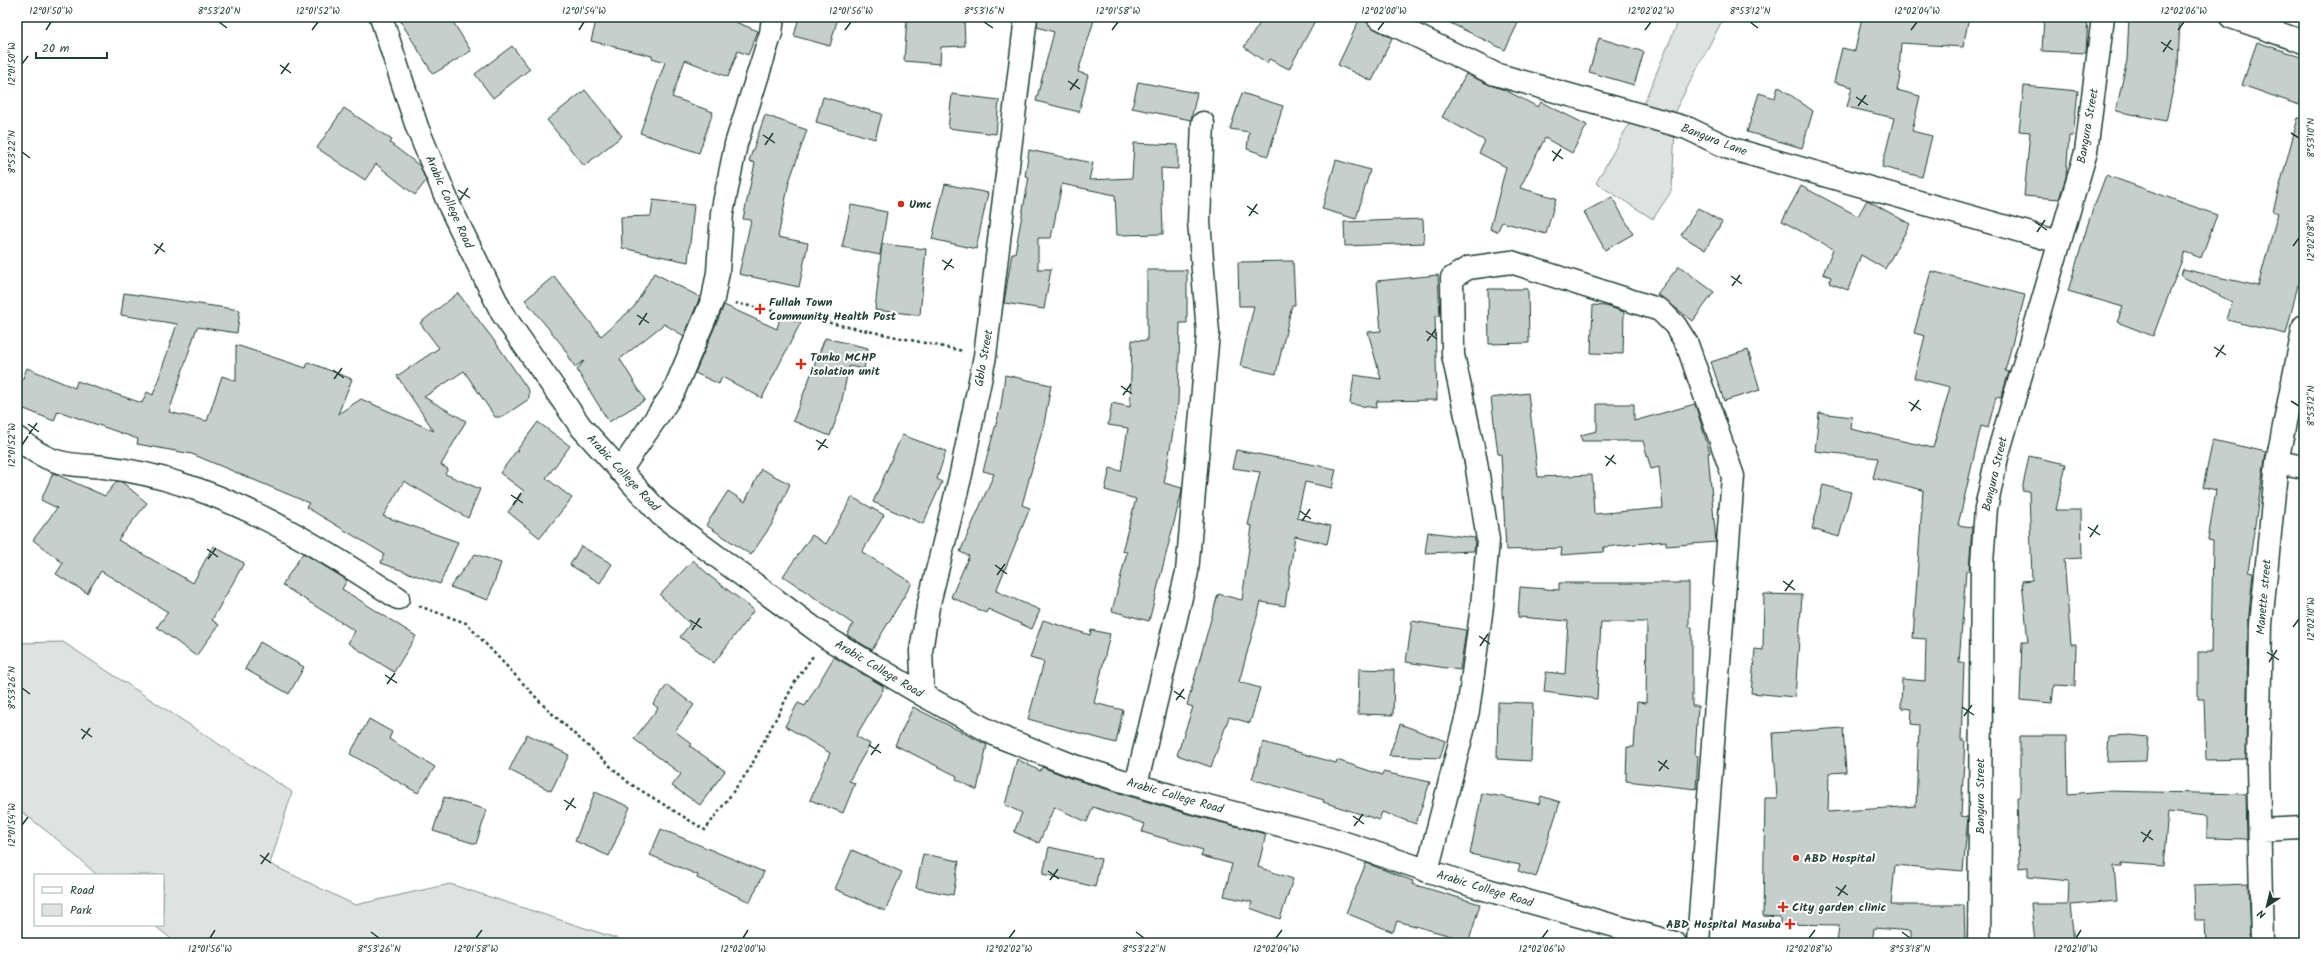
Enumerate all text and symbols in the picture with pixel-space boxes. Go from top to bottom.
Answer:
text: 12°01'50"W [29,3,73,19]
text: 8°53'20"N [198,3,241,19]
text: 12°01'52"W [296,3,340,19]
text: 12°01'54"W [562,3,606,19]
text: 12°01'56"W [829,3,873,19]
text: 8°53'16"N [964,3,1005,19]
text: 12°01'58"W [1096,3,1140,19]
text: 12°02'00"W [1361,3,1407,19]
text: 12°02'02"W [1628,3,1674,19]
text: 8°53'12"N [1730,3,1771,19]
text: 12°02'04"W [1894,3,1940,19]
text: 12°02'06"W [2161,3,2207,19]
scale bar [36,34,107,60]
text: 20 m [42,39,70,58]
text: 12°01'50"W [4,42,20,86]
street label: Bangura Street [2072,87,2104,165]
text: 8°53'10"N [2303,118,2319,158]
street label: Bangura Lane [1678,119,1750,162]
text: 8°53'22"N [4,130,20,174]
street label: Arabic College Road [420,152,478,252]
place label: Umc [909,195,932,214]
marker: Umc [896,199,906,209]
text: 12°02'08"W [2303,214,2319,261]
place label: Fullah Town Community Health Post [769,293,897,326]
marker: Fullah Town Community Health Post [754,303,766,315]
street label: Gbla Street [970,328,998,388]
place label: Tonko MCHP isolation unit [810,348,880,381]
marker: Tonko MCHP isolation unit [795,358,807,370]
text: 8°53'12"N [2303,385,2319,426]
text: 12°01'52"W [4,423,20,467]
street label: Arabic College Road [582,430,665,517]
street label: Bangura Street [1977,435,2013,513]
street label: Manette street [2251,558,2277,635]
text: 12°02'10"W [2303,597,2319,641]
street label: Arabic College Road [831,635,928,703]
text: 8°53'26"N [4,666,20,710]
street label: Bangura Street [1971,758,1990,834]
street label: Arabic College Road [1124,773,1227,819]
text: 12°01'54"W [4,803,20,847]
place label: ABD Hospital [1804,849,1876,868]
marker: ABD Hospital [1791,853,1801,863]
street label: Arabic College Road [1434,865,1537,913]
legend [34,874,164,926]
text: Road [70,881,95,900]
north arrow [2247,886,2287,926]
place label: City garden clinic [1792,898,1887,917]
text: Park [70,901,92,920]
marker: City garden clinic [1777,901,1789,913]
text: N [2254,904,2270,923]
place label: ABD Hospital Masuba [1666,915,1781,934]
marker: ABD Hospital Masuba [1784,918,1796,930]
text: 12°01'56"W [188,941,232,957]
text: 8°53'26"N [357,941,401,957]
text: 12°01'58"W [454,941,498,957]
text: 12°02'00"W [720,941,766,957]
text: 12°02'02"W [986,941,1032,957]
text: 8°53'22"N [1122,941,1166,957]
text: 12°02'04"W [1253,941,1299,957]
text: 12°02'06"W [1519,941,1565,957]
text: 12°02'08"W [1786,941,1833,957]
text: 8°53'18"N [1889,941,1931,957]
text: 12°02'10"W [2054,941,2098,957]

